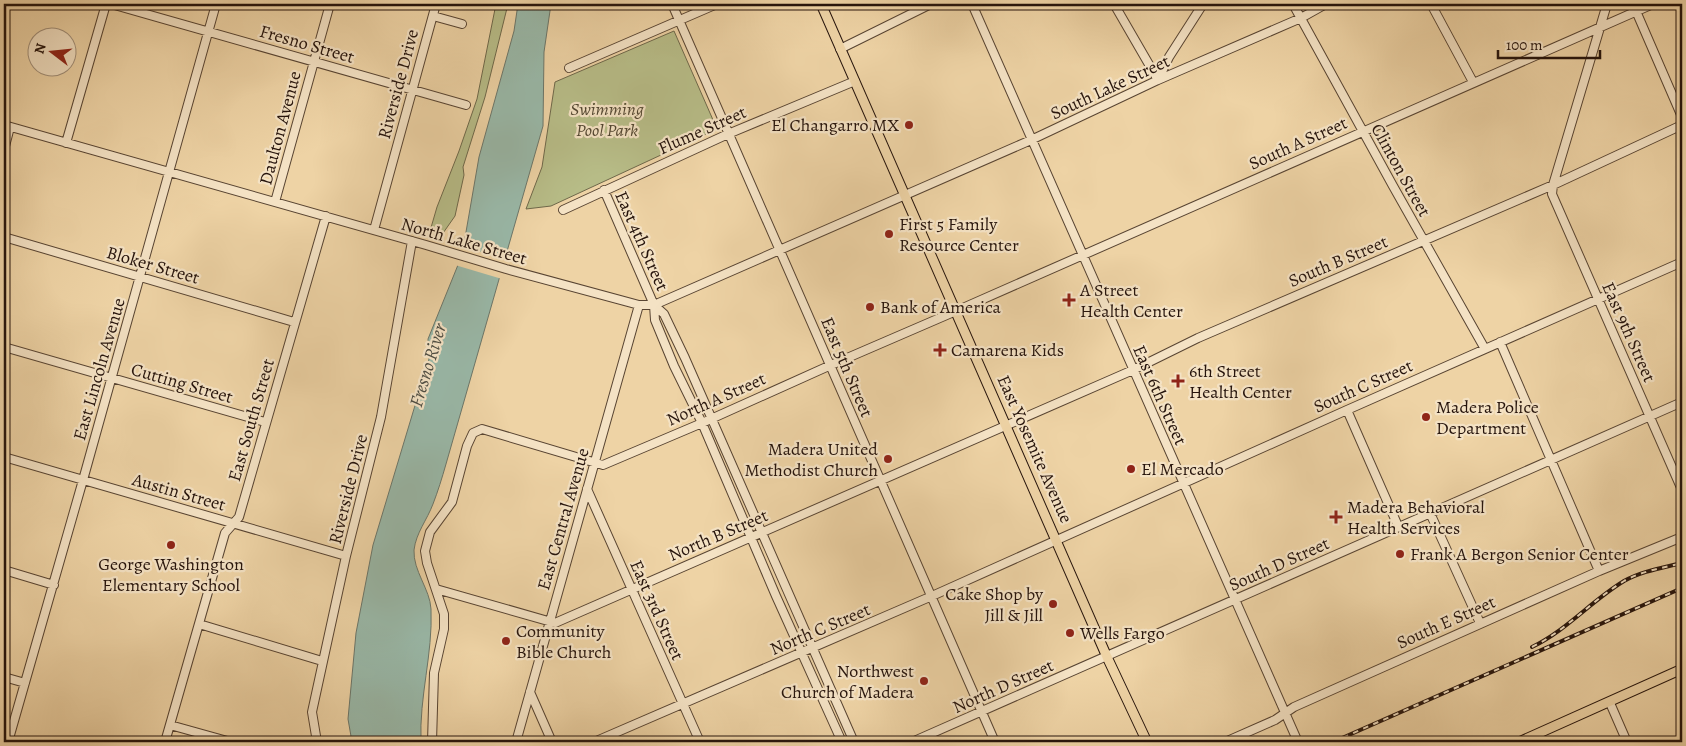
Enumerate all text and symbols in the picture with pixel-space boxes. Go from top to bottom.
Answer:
street label: Fresno Street [257,19,357,69]
street label: Riverside Drive [372,27,424,141]
north arrow [28,28,78,78]
scale bar [1498,28,1601,60]
text: 100 m [1506,35,1543,55]
text: N [29,41,51,56]
street label: South Lake Street [1046,49,1174,125]
street label: Daulton Avenue [253,68,307,188]
park label: Swimming Pool Park [570,97,644,142]
street label: Flume Street [654,100,750,160]
street label: South A Street [1245,111,1351,175]
place label: El Changarro MX [771,113,899,137]
marker: El Changarro MX [903,119,915,131]
street label: Clinton Street [1365,119,1437,221]
street label: East 4th Street [609,187,675,295]
street label: North Lake Street [398,212,530,270]
place label: First 5 Family Resource Center [899,212,1019,257]
marker: First 5 Family Resource Center [883,228,895,240]
street label: South B Street [1285,229,1391,293]
street label: Bloker Street [104,240,202,290]
place label: A Street Health Center [1079,278,1183,323]
street label: East 9th Street [1596,278,1662,386]
marker: A Street Health Center [1062,293,1076,307]
street label: East Lincoln Avenue [67,295,131,443]
place label: Bank of America [880,295,1002,319]
marker: Bank of America [864,301,876,313]
street label: East 5th Street [815,313,879,421]
water label: Fresno River [403,319,453,410]
place label: Camarena Kids [951,338,1064,362]
street label: East 6th Street [1127,341,1193,449]
marker: Camarena Kids [933,343,947,357]
street label: South C Street [1310,353,1416,419]
street label: East South Street [222,356,280,484]
street label: Cutting Street [128,357,236,409]
place label: 6th Street Health Center [1189,359,1292,404]
street label: North A Street [663,366,769,432]
street label: East Yosemite Avenue [992,371,1078,527]
marker: 6th Street Health Center [1171,374,1185,388]
place label: Madera Police Department [1436,395,1539,440]
marker: Madera Police Department [1420,411,1432,423]
street label: Riverside Drive [323,431,373,547]
place label: Madera United Methodist Church [744,437,878,482]
street label: East Central Avenue [531,445,595,593]
marker: Madera United Methodist Church [882,453,894,465]
place label: El Mercado [1141,457,1224,481]
marker: El Mercado [1125,463,1137,475]
street label: Austin Street [129,467,228,517]
place label: Madera Behavioral Health Services [1347,495,1485,540]
street label: North B Street [664,503,772,567]
marker: Madera Behavioral Health Services [1329,510,1343,524]
street label: South D Street [1225,531,1333,597]
marker: George Washington Elementary School [165,539,177,551]
place label: Frank A Bergon Senior Center [1410,542,1629,566]
marker: Frank A Bergon Senior Center [1394,548,1406,560]
place label: George Washington Elementary School [98,552,244,597]
street label: East 3rd Street [624,556,690,664]
place label: Cake Shop by Jill & Jill [945,582,1044,627]
street label: South E Street [1393,590,1499,654]
street label: North C Street [766,597,874,661]
marker: Cake Shop by Jill & Jill [1047,598,1059,610]
place label: Community Bible Church [516,619,612,664]
place label: Wells Fargo [1079,621,1165,645]
marker: Wells Fargo [1064,627,1076,639]
marker: Community Bible Church [500,635,512,647]
street label: North D Street [949,653,1057,719]
place label: Northwest Church of Madera [781,659,915,704]
marker: Northwest Church of Madera [918,675,930,687]

